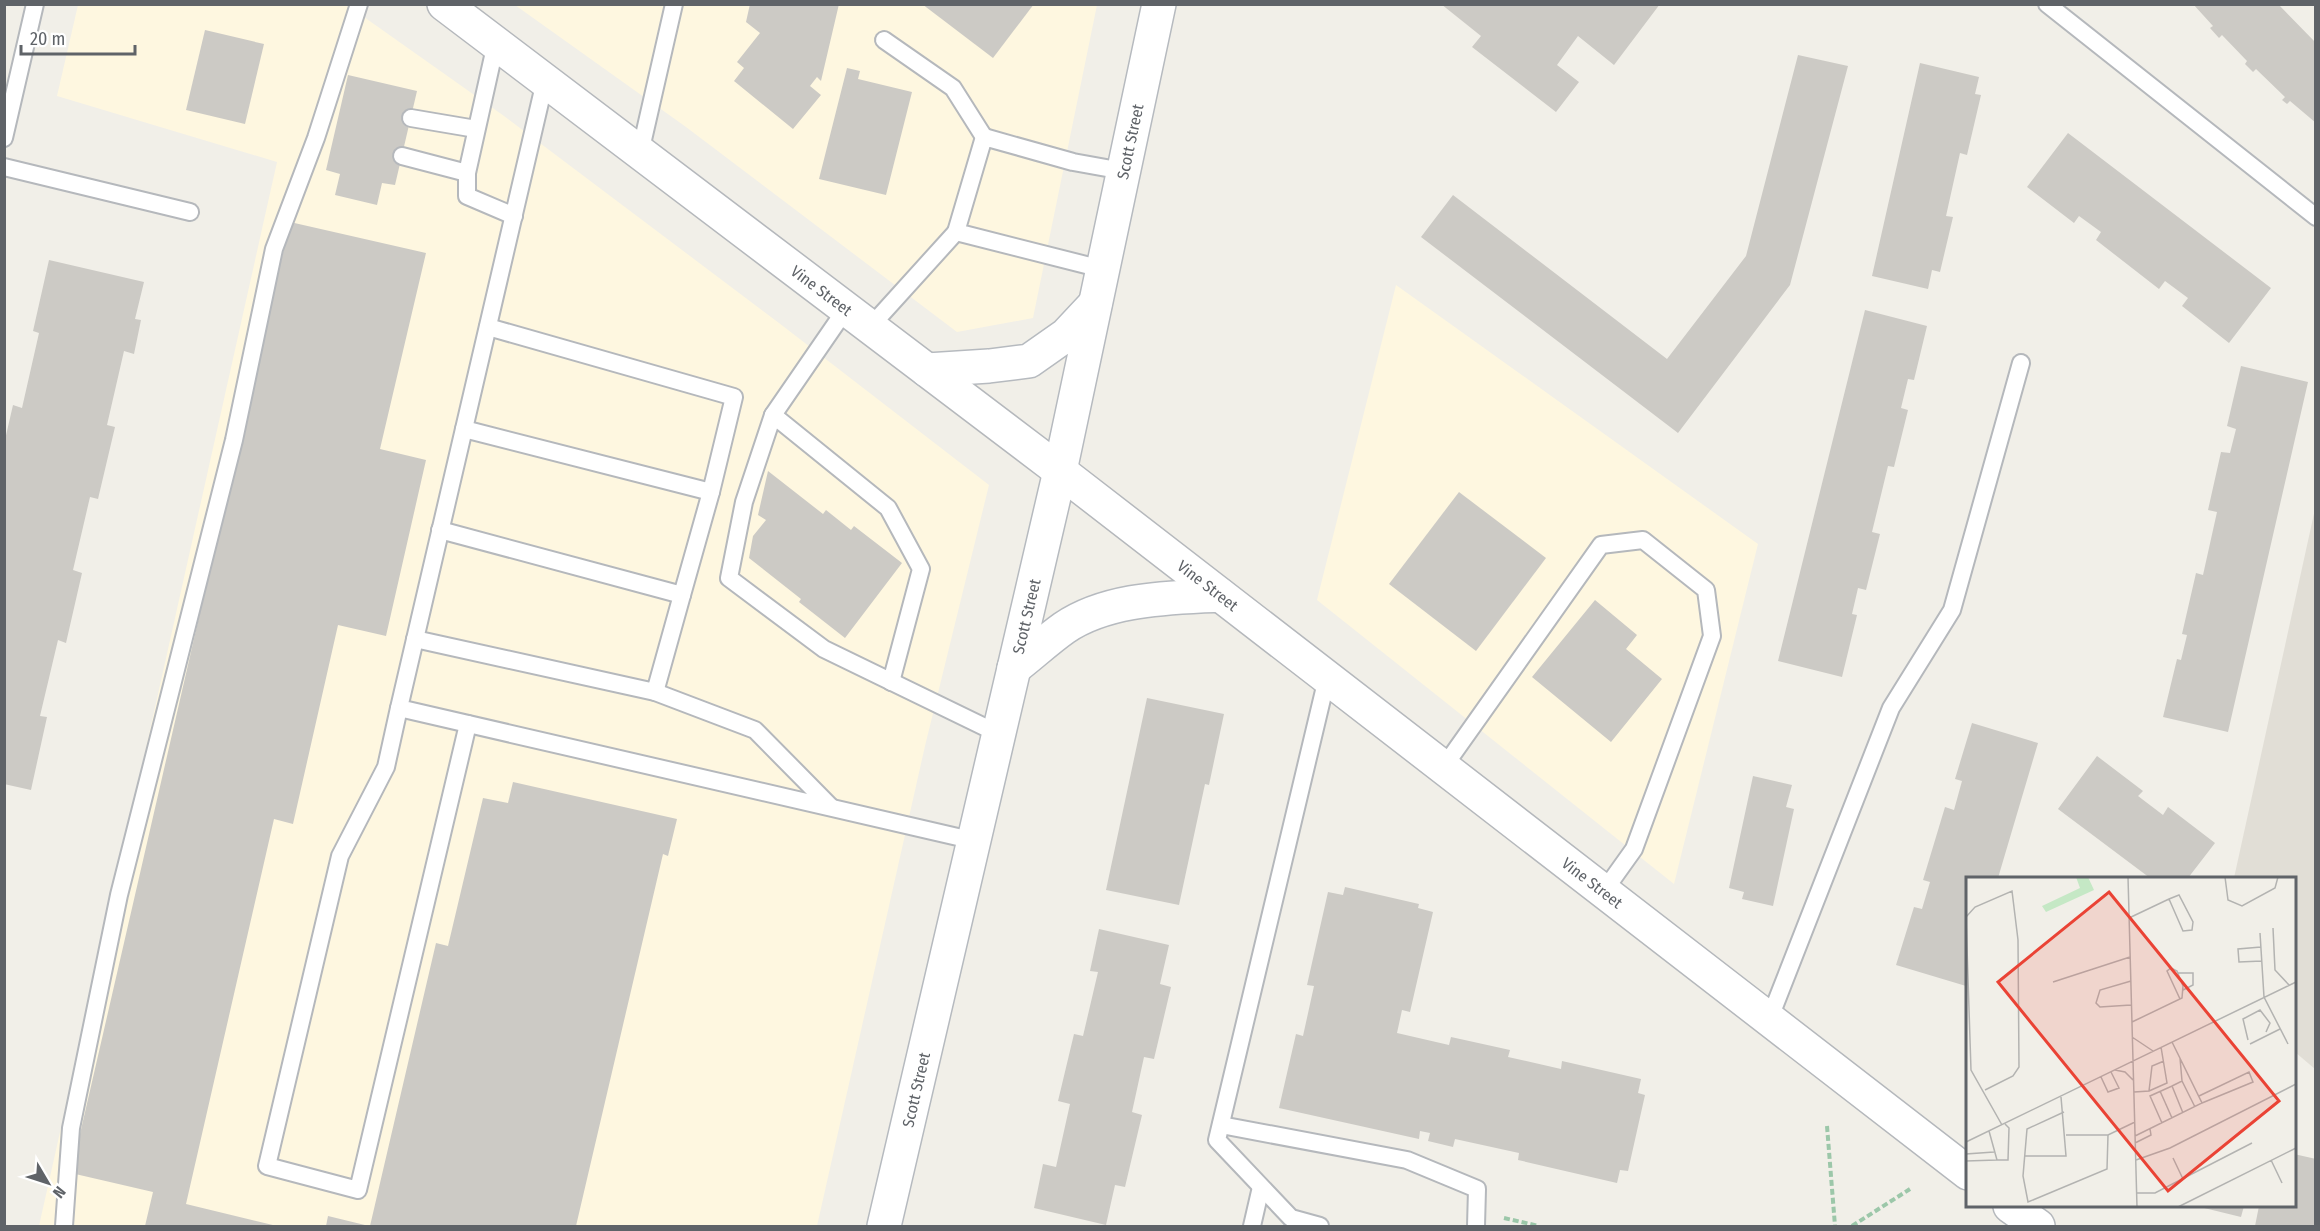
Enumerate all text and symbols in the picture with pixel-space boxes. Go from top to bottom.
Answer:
scale bar [21,18,135,56]
text: 20 m [30,28,65,50]
street label: Scott Street [1113,101,1147,181]
street label: Vine Street [787,261,857,320]
street label: Vine Street [1174,556,1243,615]
street label: Scott Street [1008,576,1044,656]
street label: Vine Street [1558,853,1627,913]
inset map [1966,877,2296,1207]
street label: Scott Street [898,1050,934,1129]
north arrow [18,1153,78,1213]
text: N [49,1182,70,1202]

